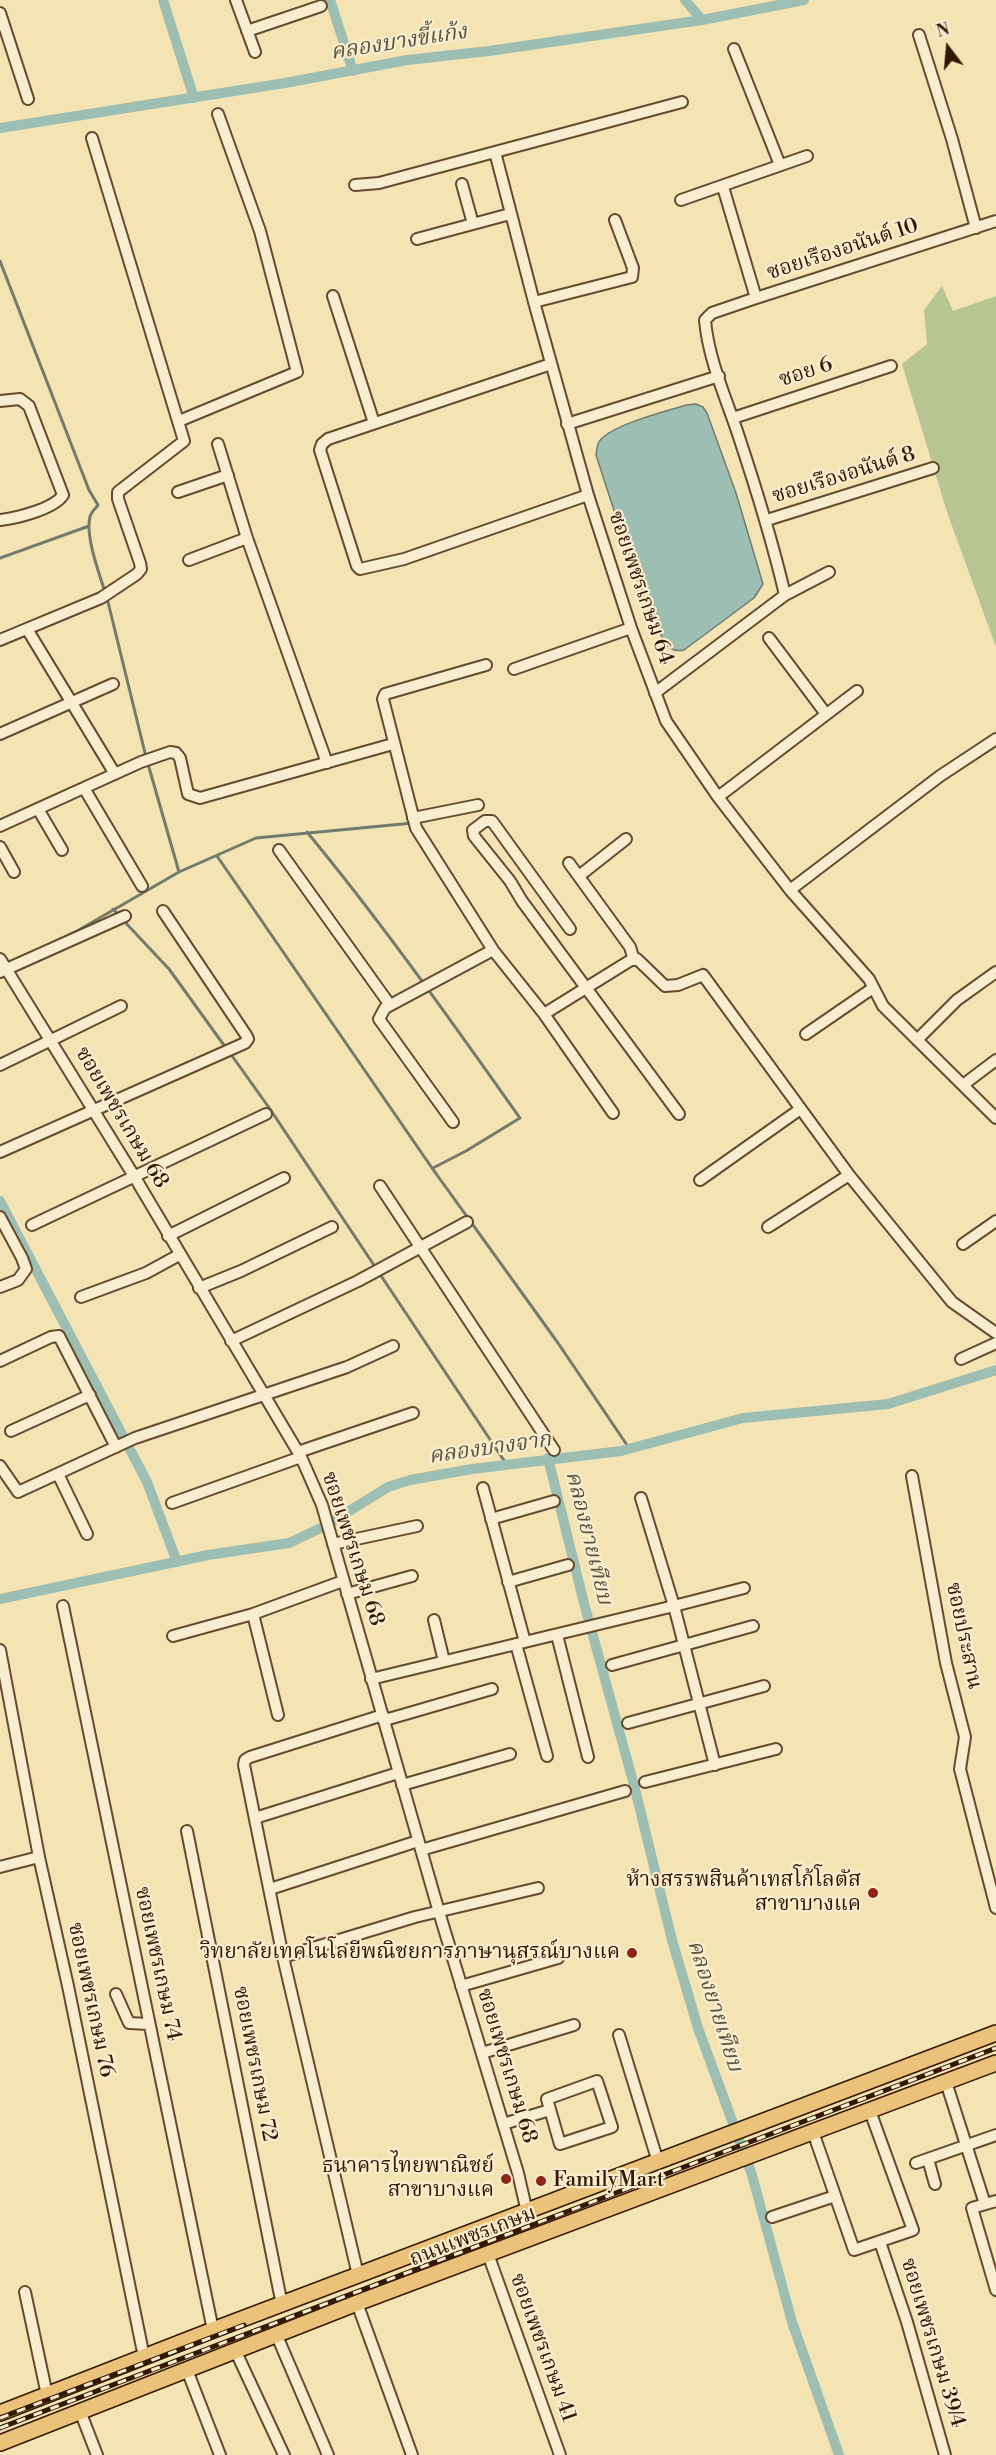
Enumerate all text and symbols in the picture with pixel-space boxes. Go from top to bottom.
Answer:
north arrow [918,18,978,78]
water label: คลองบางขี้แก้ง [329,19,469,67]
text: N [934,19,952,42]
street label: ซอยเรืองอนันต์ 10 [764,214,922,286]
street label: ซอย 6 [776,353,836,393]
street label: ซอยเรืองอนันต์ 8 [769,442,919,510]
street label: ซอยเพชรเกษม 64 [602,508,678,668]
street label: ซอยเพชรเกษม 68 [69,1043,173,1193]
water label: คลองบางจาก [427,1427,553,1471]
street label: ซอยเพชรเกษม 68 [315,1469,389,1629]
water label: คลองยายเทียบ [559,1469,617,1607]
street label: ซอยประสาน [939,1580,987,1692]
place label: ห้างสรรพสินค้าเทสโก้โลตัส สาขาบางแค [626,1868,861,1918]
street label: ซอยเพชรเกษม 74 [128,1885,186,2043]
marker: ห้างสรรพสินค้าเทสโก้โลตัส สาขาบางแค [866,1886,880,1900]
street label: ซอยเพชรเกษม 76 [61,1920,119,2080]
water label: คลองยายเทียบ [680,1937,748,2075]
place label: วิทยาลัยเทคโนโลยีพณิชยการภาษานุสรณ์บางแค [200,1940,620,1966]
marker: วิทยาลัยเทคโนโลยีพณิชยการภาษานุสรณ์บางแค [625,1946,639,1960]
street label: ซอยเพชรเกษม 72 [227,1984,281,2144]
street label: ซอยเพชรเกษม 68 [470,1986,542,2146]
place label: ธนาคารไทยพาณิชย์ สาขาบางแค [322,2154,494,2204]
place label: FamilyMart [553,2168,664,2194]
marker: ธนาคารไทยพาณิชย์ สาขาบางแค [499,2172,513,2186]
marker: FamilyMart [534,2174,548,2188]
street label: ถนนเพชรเกษม [406,2201,540,2273]
street label: ซอยเพชรเกษม 39/4 [894,2255,970,2431]
street label: ซอยเพชรเกษม 41 [503,2270,581,2426]

